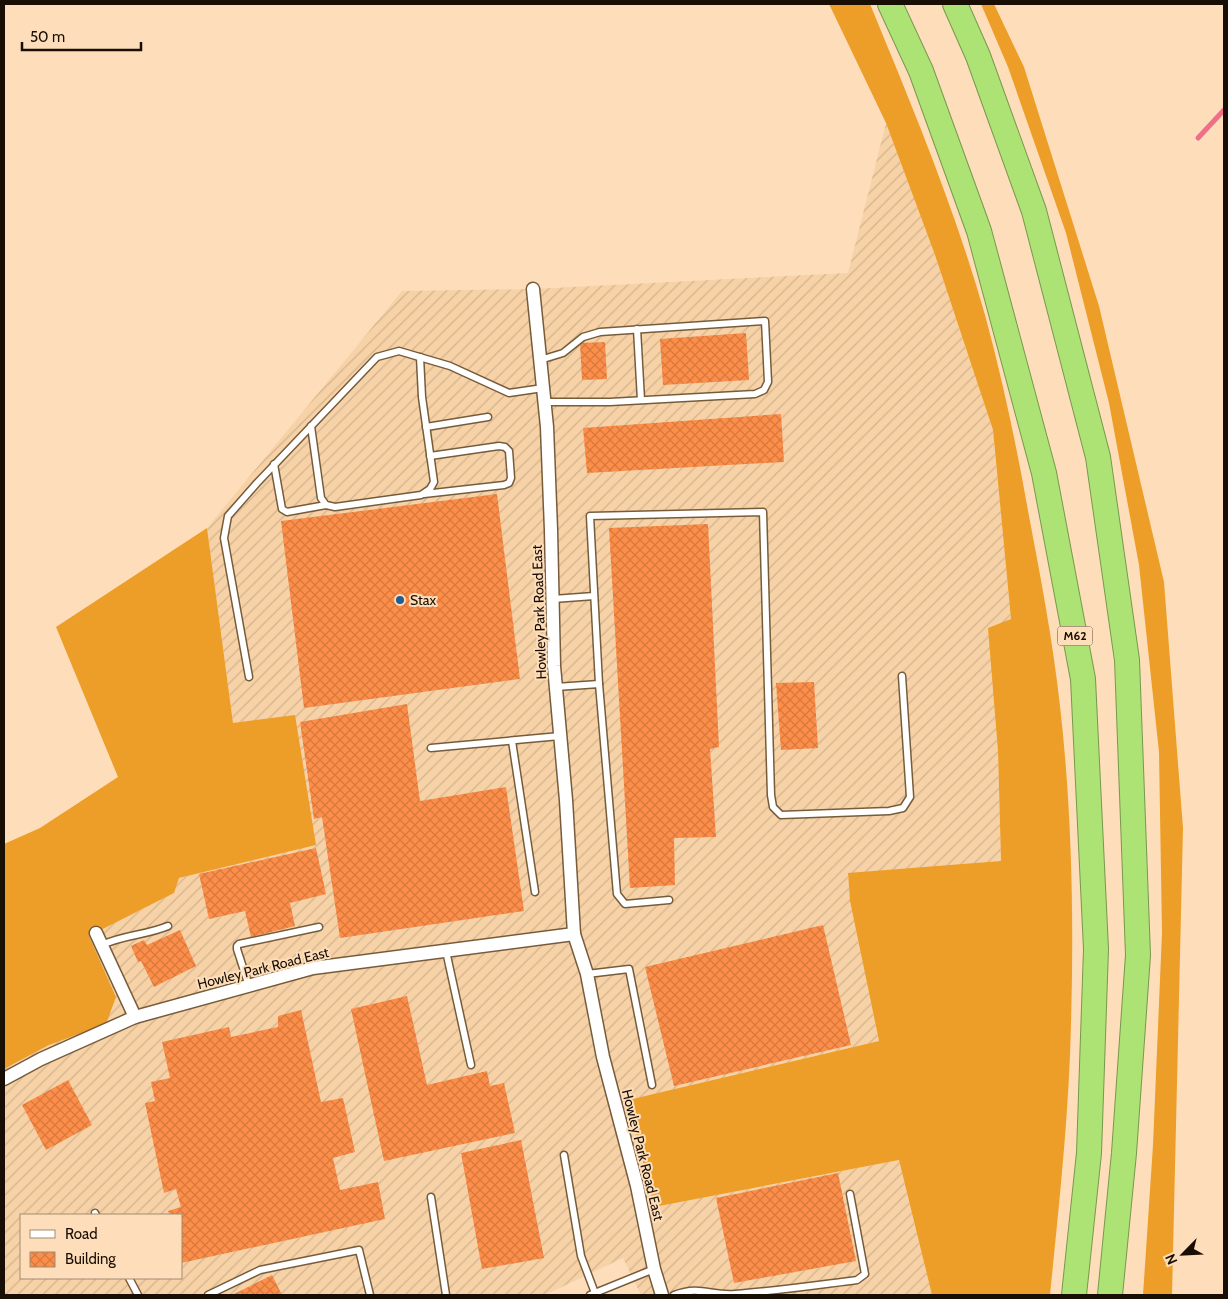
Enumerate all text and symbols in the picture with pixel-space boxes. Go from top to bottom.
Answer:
scale bar [22,20,141,52]
text: 50 m [30,28,65,46]
street label: Howley Park Road East [528,544,550,680]
place label: Stax [410,591,436,609]
marker: Stax [394,594,406,606]
road number: M62 [1058,626,1092,646]
street label: Howley Park Road East [195,943,331,993]
street label: Howley Park Road East [618,1087,668,1223]
legend [20,1214,182,1279]
text: Road [65,1225,98,1243]
north arrow [1158,1229,1208,1279]
text: Building [65,1250,116,1268]
text: N [1161,1251,1181,1267]

